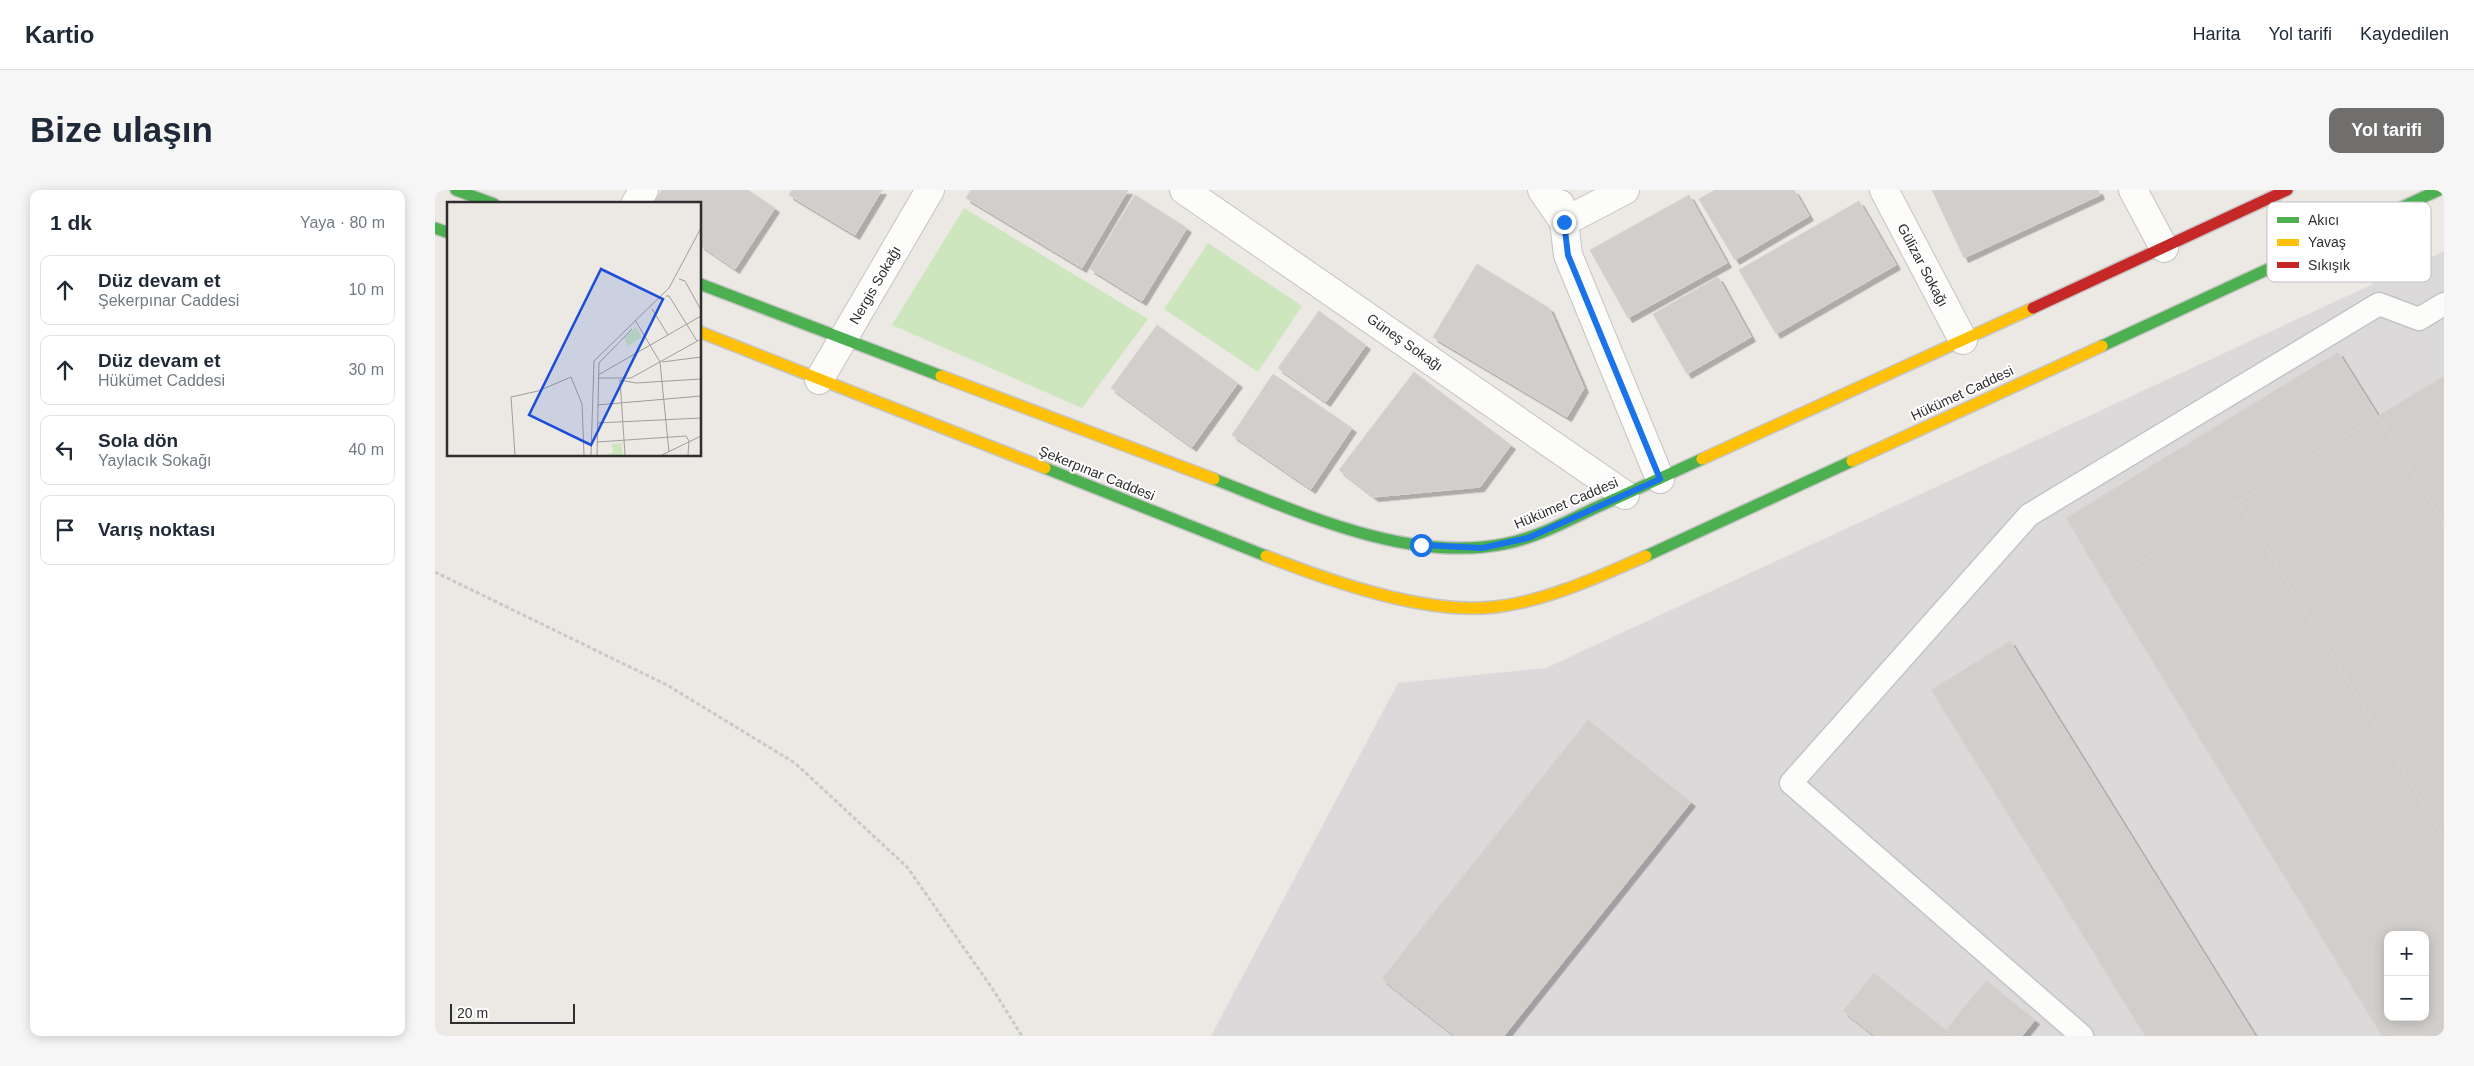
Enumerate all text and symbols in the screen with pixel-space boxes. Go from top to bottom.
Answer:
text: Kartio [25,21,94,48]
text: Harita [2193,24,2241,44]
text: Yol tarifi [2269,24,2332,44]
text: Kaydedilen [2360,24,2449,44]
button: Yol tarifi [2329,108,2444,153]
text: Bize ulaşın [30,110,213,149]
inset map [447,202,701,456]
legend [2267,202,2431,282]
text: 1 dk [50,211,92,234]
route end [1553,211,1576,234]
text: Akıcı [2308,212,2339,228]
text: Yaya · 80 m [300,214,385,231]
street label: Gülizar Sokağı [1894,221,1952,309]
text: Yavaş [2308,234,2346,250]
street label: Nergis Sokağı [846,243,904,327]
text: Sıkışık [2308,257,2351,273]
text: Düz devam et [98,270,220,291]
icon: ahead [51,276,79,304]
text: 10 m [348,281,384,298]
text: Şekerpınar Caddesi [98,292,239,309]
street label: Güneş Sokağı [1364,310,1446,374]
text: Düz devam et [98,350,220,371]
icon: ahead [51,356,79,384]
text: 30 m [348,361,384,378]
street label: Hükümet Caddesi [1908,362,2016,424]
text: Hükümet Caddesi [98,372,225,389]
text: Sola dön [98,430,178,451]
icon: left [51,436,79,464]
text: 40 m [348,441,384,458]
street label: Şekerpınar Caddesi [1037,442,1157,504]
text: Yaylacık Sokağı [98,452,212,469]
street label: Hükümet Caddesi [1512,474,1620,532]
icon: arrive [51,516,79,544]
text: Varış noktası [98,519,215,540]
route start [1410,534,1433,557]
map controls [2384,931,2429,1021]
button: + [2384,931,2429,976]
button: − [2384,976,2429,1021]
scale bar [450,1001,575,1024]
text: 20 m [457,1005,488,1021]

